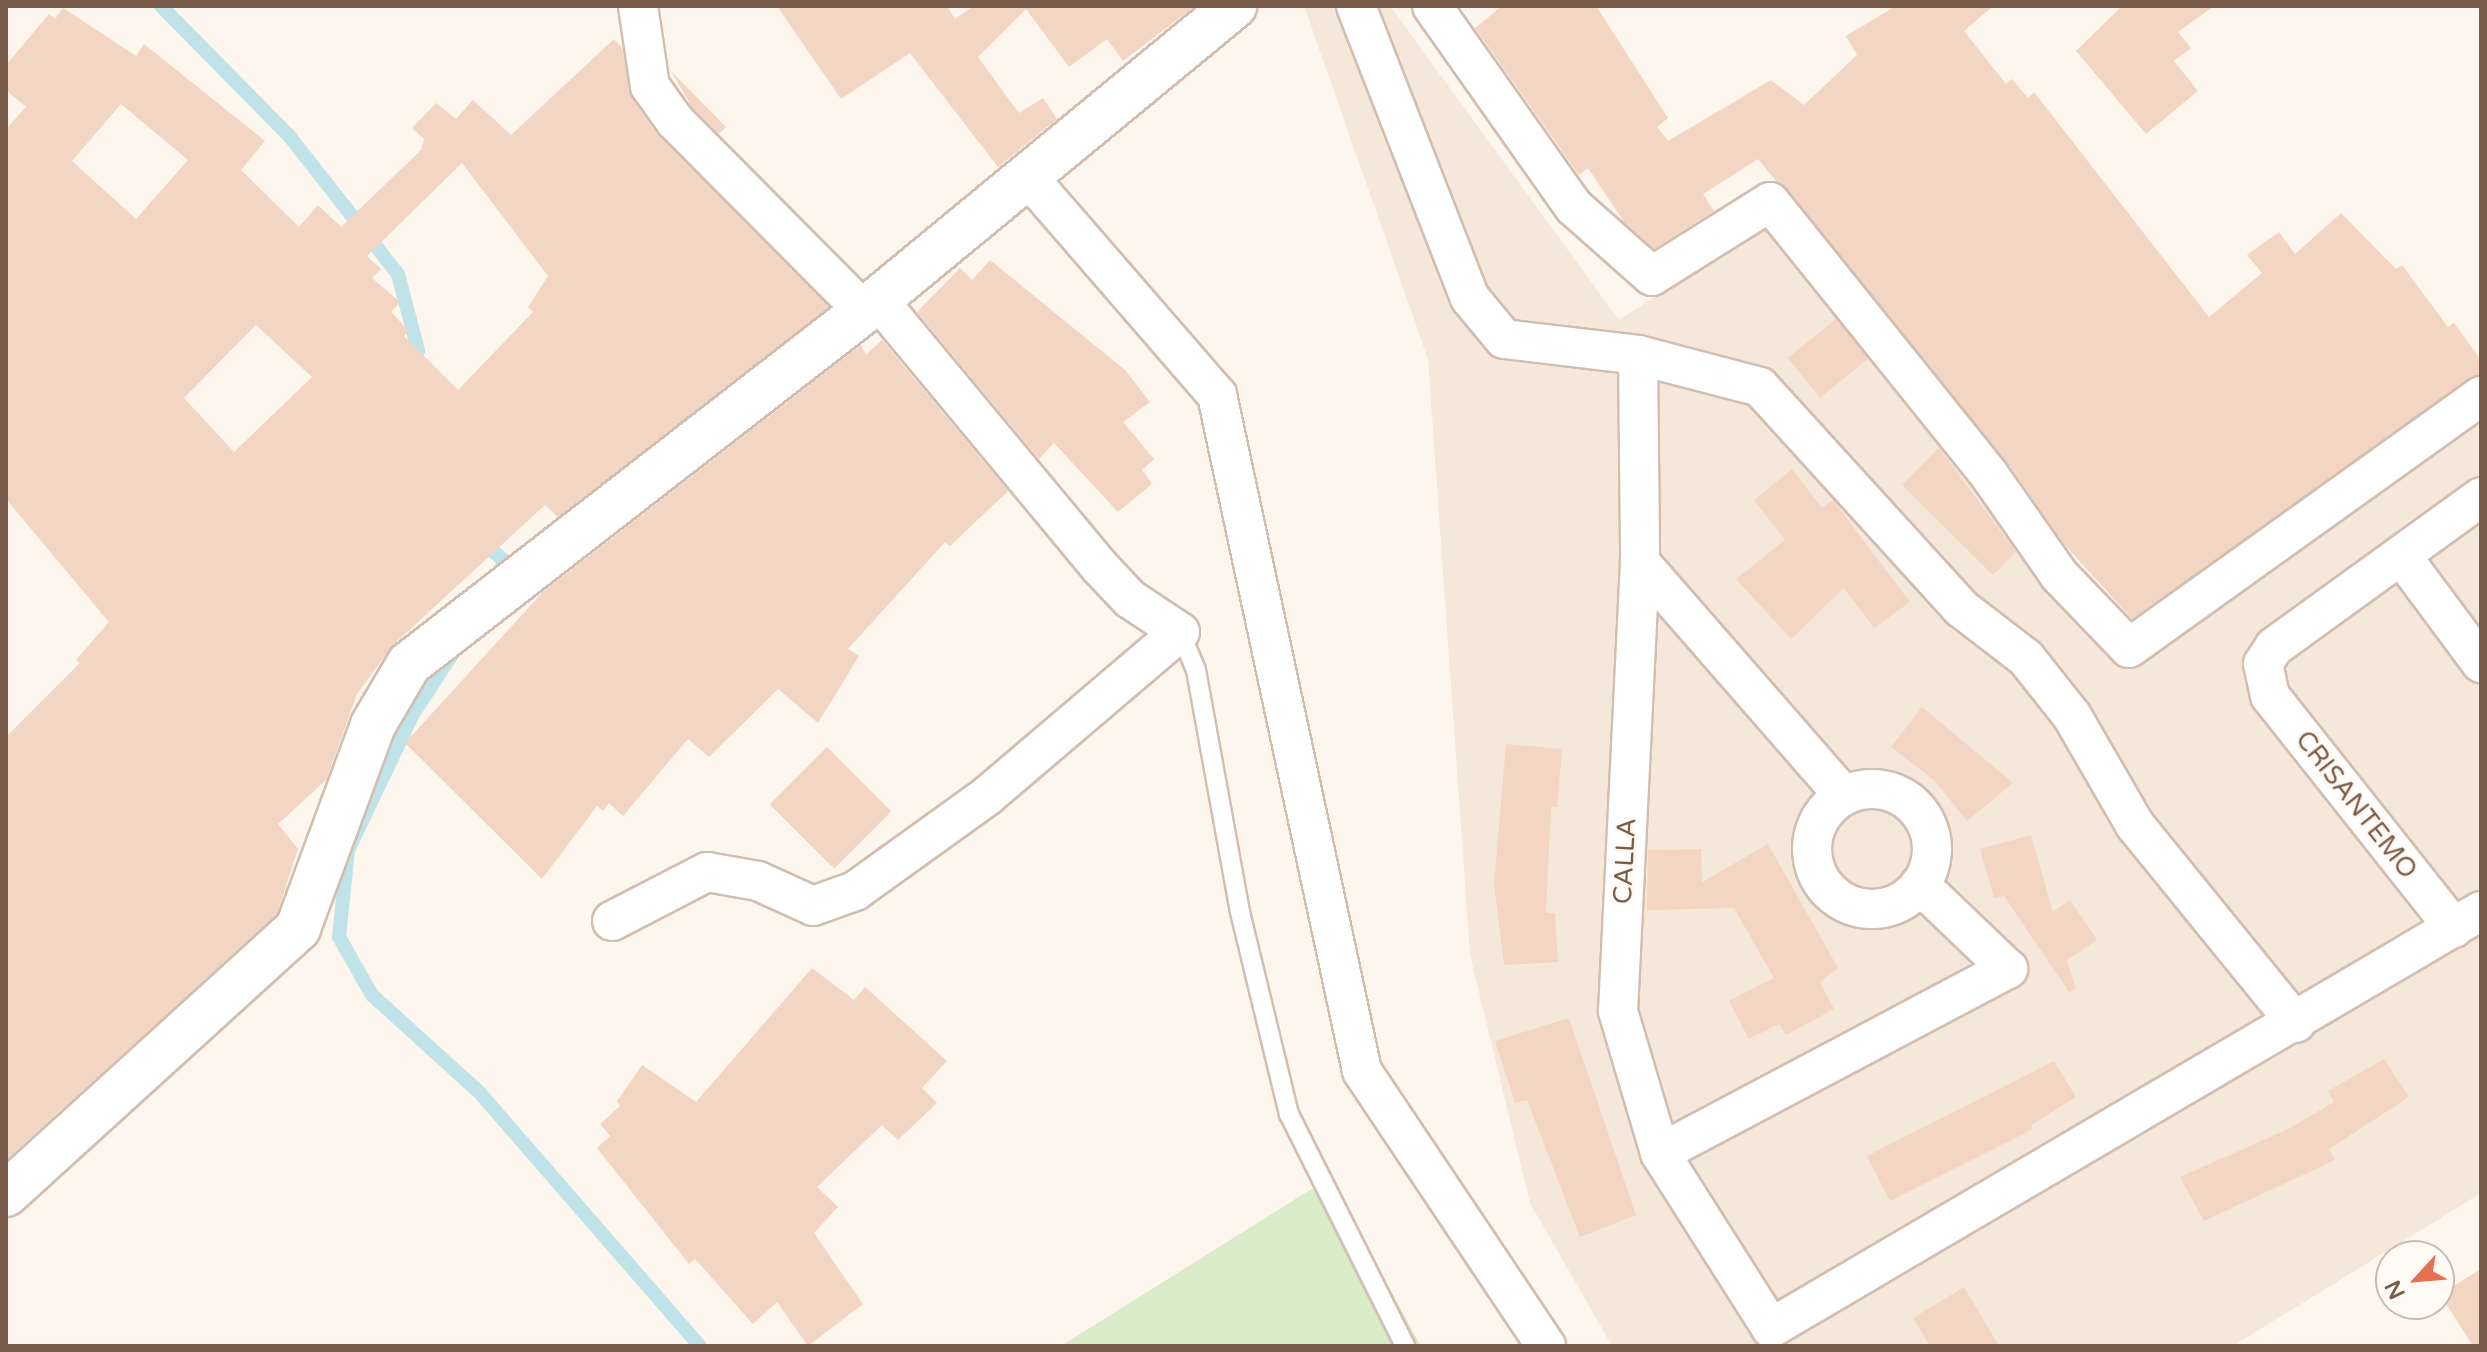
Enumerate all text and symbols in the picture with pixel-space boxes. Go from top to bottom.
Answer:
street label: CRISANTEMO [2289,725,2423,885]
street label: CALLA [1607,817,1643,905]
north arrow [2375,1240,2455,1320]
text: N [2380,1276,2411,1303]

